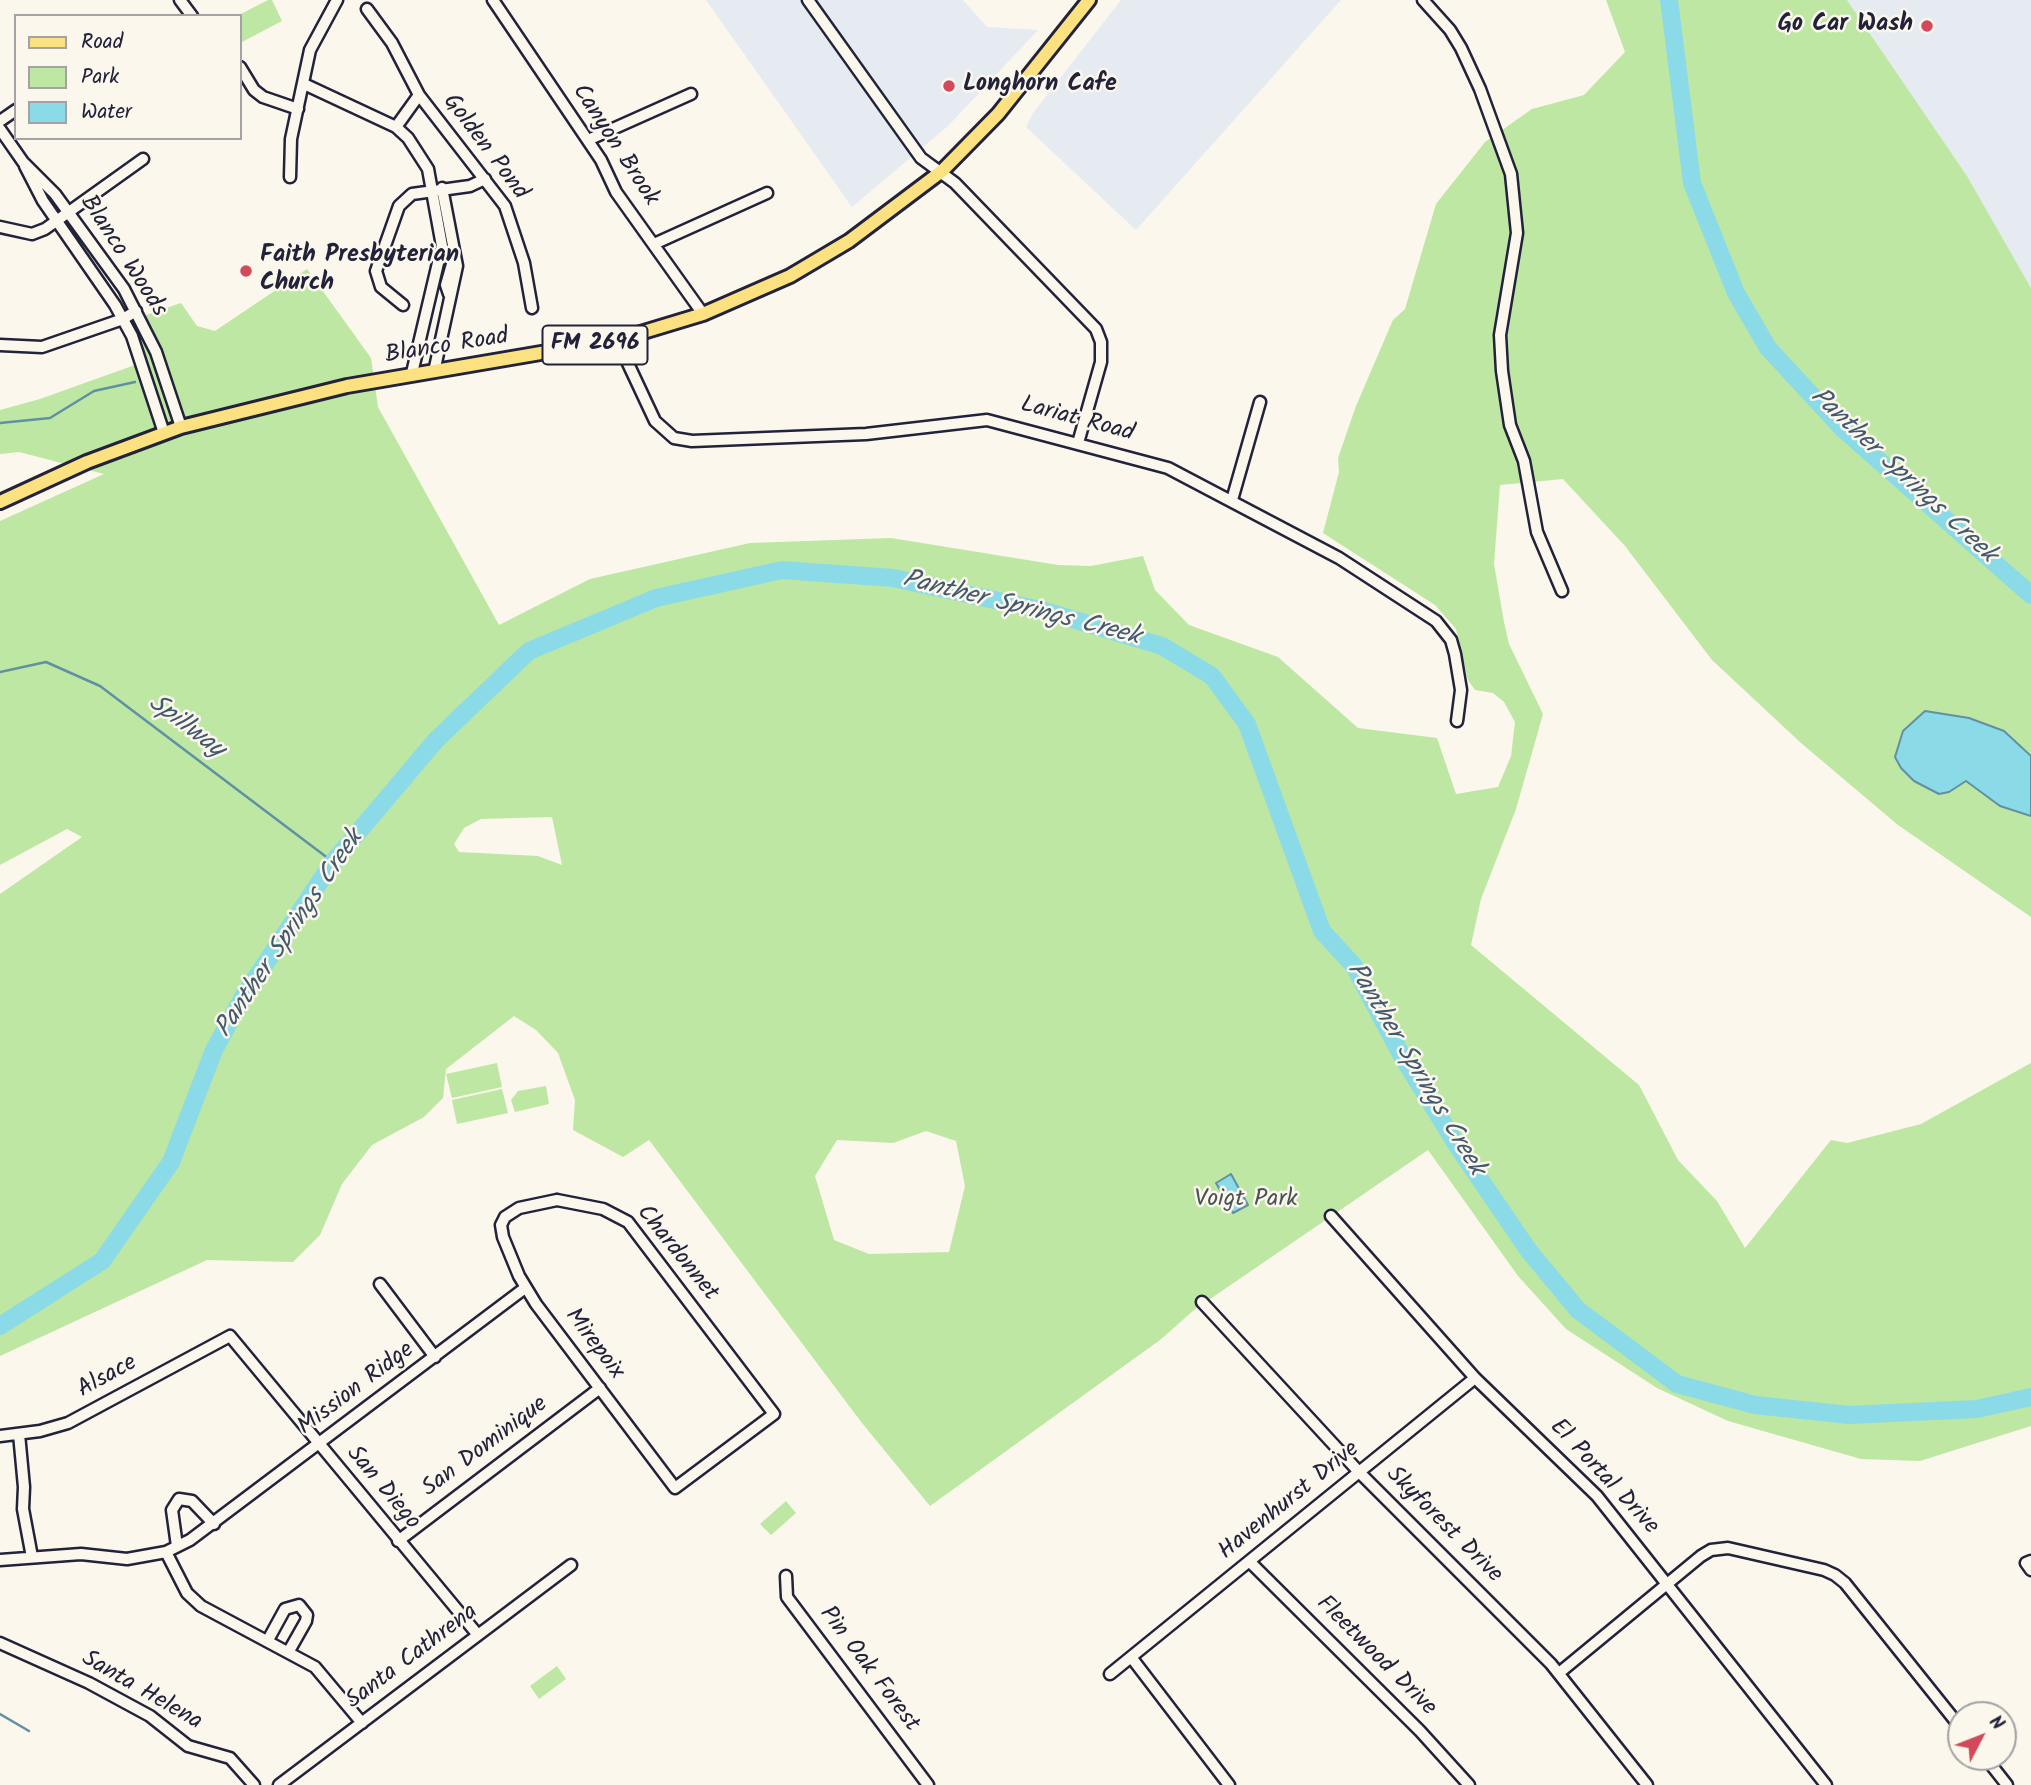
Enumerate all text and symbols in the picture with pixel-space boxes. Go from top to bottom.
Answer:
place label: Go Car Wash [1778,12,1913,40]
legend [14,14,242,140]
marker: Go Car Wash [1919,18,1935,34]
text: Road [81,26,123,59]
text: Park [81,61,119,94]
place label: Longhorn Cafe [963,72,1117,100]
marker: Longhorn Cafe [941,78,957,94]
street label: Canyon Brook [564,80,664,212]
street label: Golden Pond [435,89,533,207]
text: Water [81,96,132,129]
street label: Blanco Woods [72,191,172,323]
place label: Faith Presbyterian Church [260,243,459,299]
marker: Faith Presbyterian Church [238,263,254,279]
street label: Blanco Road [383,324,511,372]
road number: FM 2696 [542,326,648,364]
water label: Panther Springs Creek [1802,383,2002,571]
street label: Lariat Road [1017,392,1137,450]
water label: Panther Springs Creek [899,565,1143,655]
water label: Spillway [141,689,229,767]
water label: Panther Springs Creek [210,825,372,1045]
water label: Panther Springs Creek [1338,958,1490,1182]
park label: Voigt Park [1194,1187,1298,1215]
street label: Chardonnet [629,1200,723,1308]
street label: Mirepoix [557,1304,629,1386]
street label: Mission Ridge [293,1337,421,1443]
street label: Alsace [73,1350,143,1406]
street label: San Dominique [418,1391,554,1505]
street label: El Portal Drive [1542,1414,1664,1542]
street label: Havenhurst Drive [1214,1436,1366,1568]
street label: San Diego [339,1441,425,1537]
street label: Skyforest Drive [1379,1462,1507,1590]
street label: Fleetwood Drive [1309,1591,1441,1723]
street label: Santa Cathrena [341,1599,485,1717]
street label: Pin Oak Forest [811,1602,925,1738]
street label: Santa Helena [76,1646,206,1738]
north arrow [1947,1701,2017,1771]
text: N [1981,1709,2011,1738]

